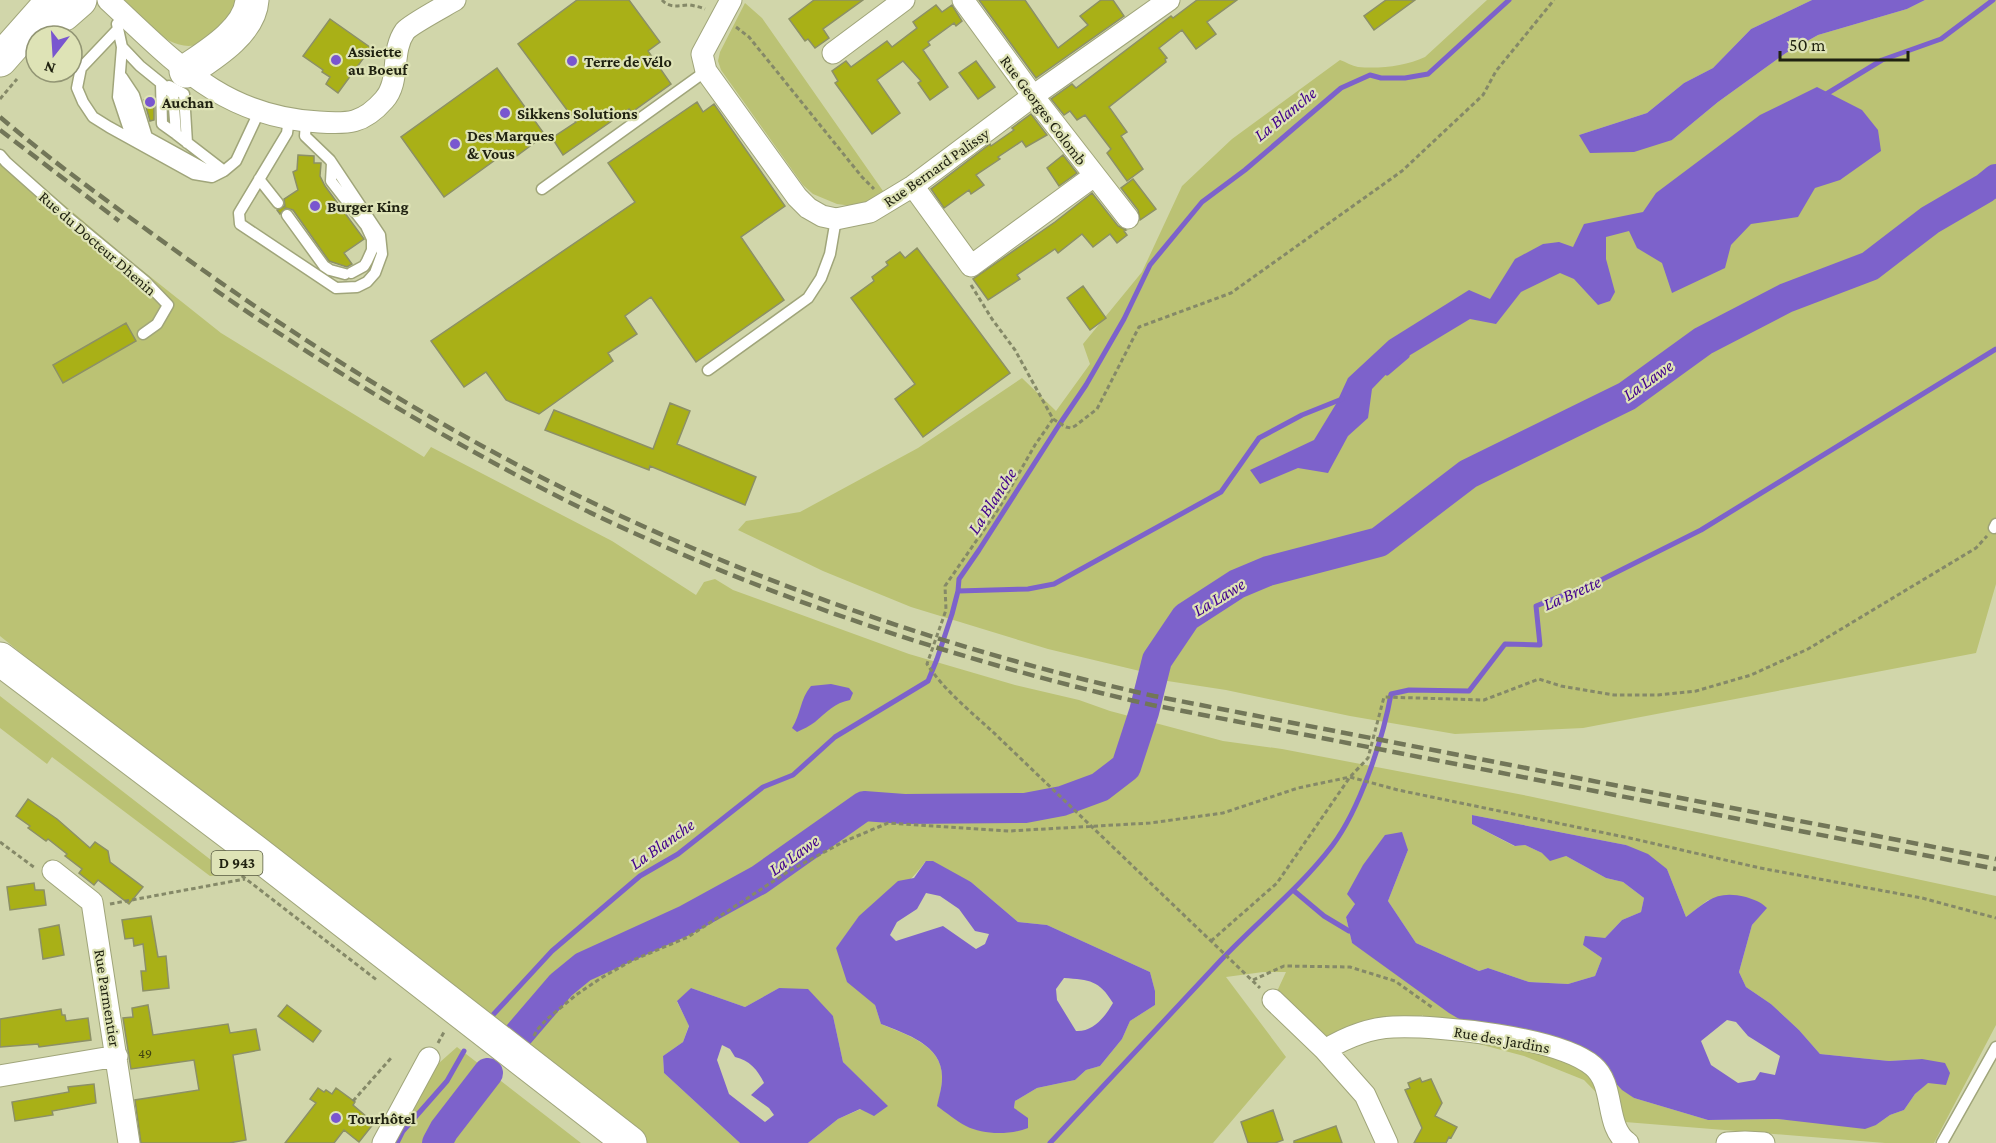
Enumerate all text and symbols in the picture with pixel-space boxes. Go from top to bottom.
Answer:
north arrow [24,24,84,84]
scale bar [1780,24,1908,62]
text: 50 m [1789,35,1826,55]
place label: Assiette au Boeuf [347,43,409,78]
street label: Rue Georges Colomb [996,52,1090,169]
marker: Assiette au Boeuf [329,53,343,67]
place label: Terre de Vélo [584,53,672,70]
marker: Terre de Vélo [565,54,579,68]
text: N [42,58,57,78]
water label: La Blanche [1250,83,1320,145]
place label: Auchan [161,94,214,111]
marker: Auchan [143,95,157,109]
place label: Sikkens Solutions [517,105,638,122]
marker: Sikkens Solutions [498,106,512,120]
street label: Rue Bernard Palissy [880,124,993,211]
place label: Des Marques & Vous [467,127,555,162]
marker: Des Marques & Vous [448,137,462,151]
street label: Rue du Docteur Dhenin [36,188,160,299]
place label: Burger King [327,198,409,215]
marker: Burger King [308,199,322,213]
water label: La Lawe [1619,355,1677,404]
water label: La Blanche [963,464,1021,538]
water label: La Brette [1540,571,1604,615]
water label: La Lawe [1190,574,1249,620]
water label: La Blanche [626,814,698,874]
water label: La Lawe [765,830,823,879]
road number: D 943 [212,851,262,875]
street label: Rue Parmentier [91,948,124,1048]
street label: Rue des Jardins [1453,1023,1551,1057]
house number: 49 [138,1045,152,1061]
place label: Tourhôtel [348,1110,416,1127]
marker: Tourhôtel [329,1111,343,1125]

